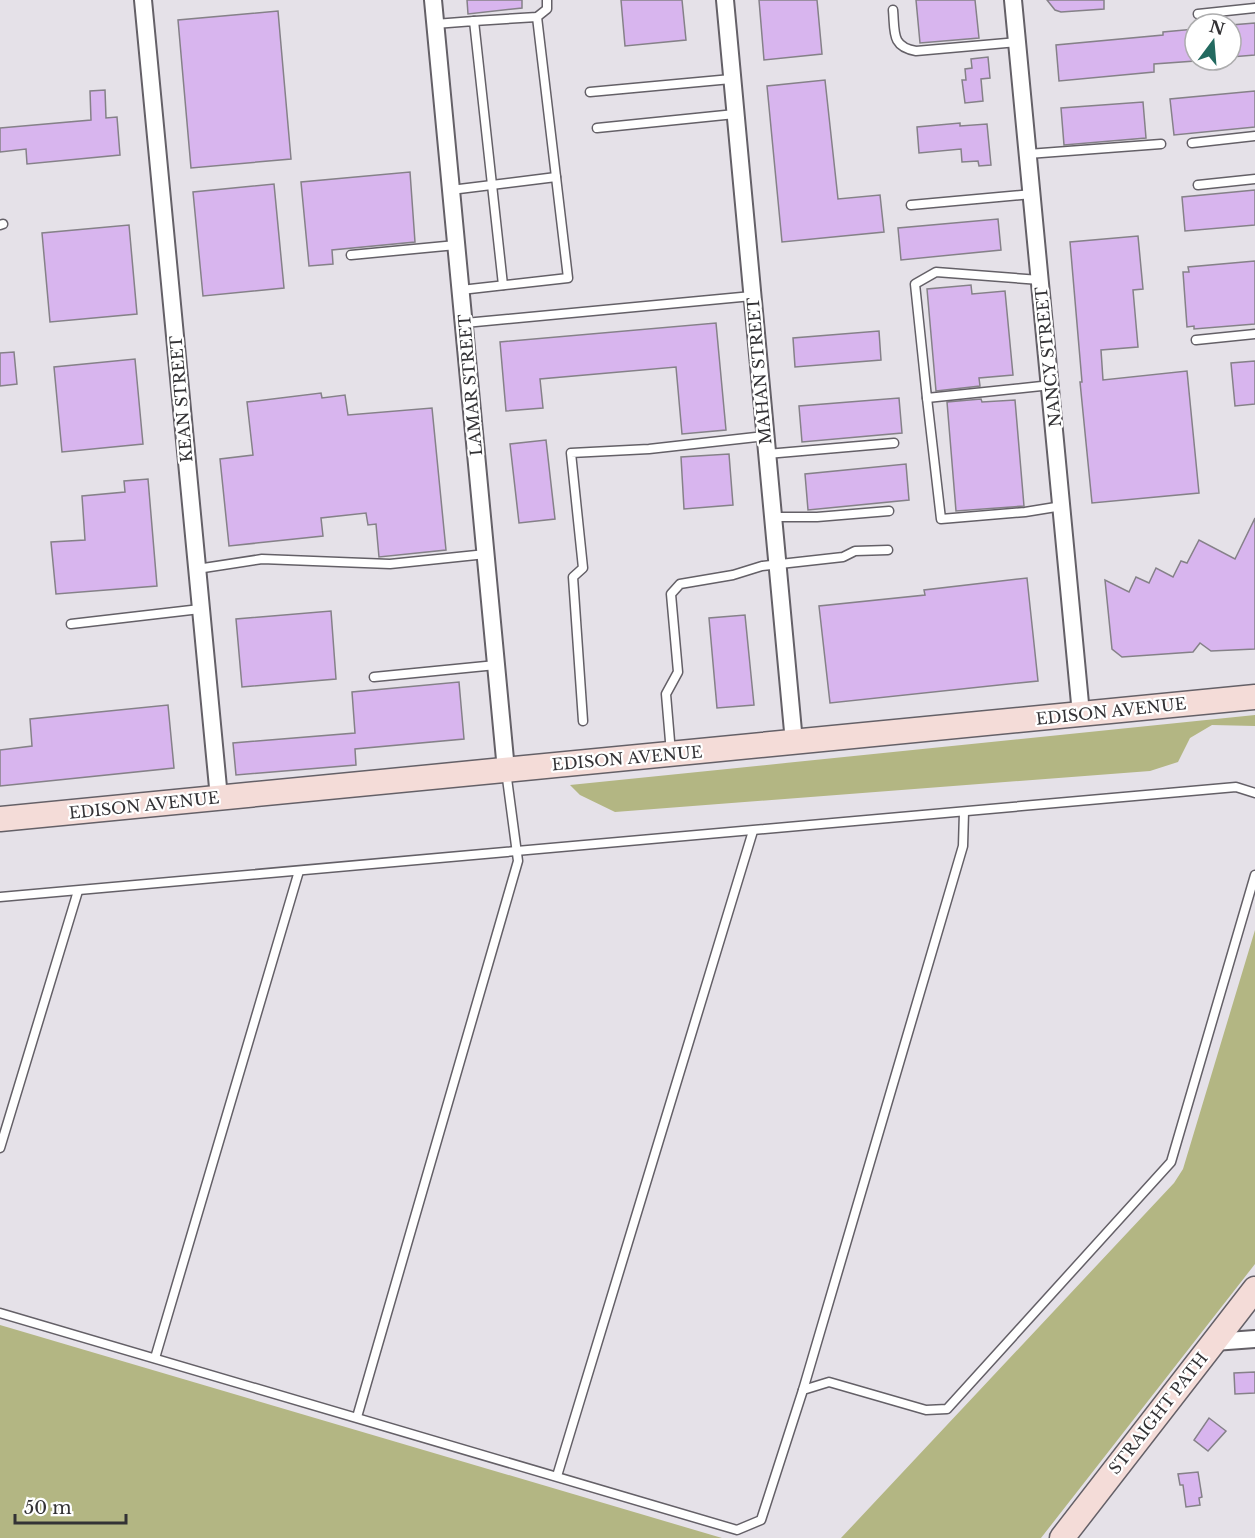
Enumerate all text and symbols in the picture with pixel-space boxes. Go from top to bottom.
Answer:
north arrow [1183,12,1243,72]
text: N [1207,16,1227,39]
street label: NANCY STREET [1031,286,1065,428]
street label: MAHAN STREET [743,296,775,445]
street label: LAMAR STREET [454,313,486,457]
street label: KEAN STREET [165,335,197,463]
street label: EDISON AVENUE [1035,693,1187,729]
street label: EDISON AVENUE [551,741,703,775]
street label: EDISON AVENUE [68,787,220,823]
street label: STRAIGHT PATH [1104,1348,1212,1478]
scale bar [15,1487,126,1525]
text: 50 m [24,1497,72,1519]

